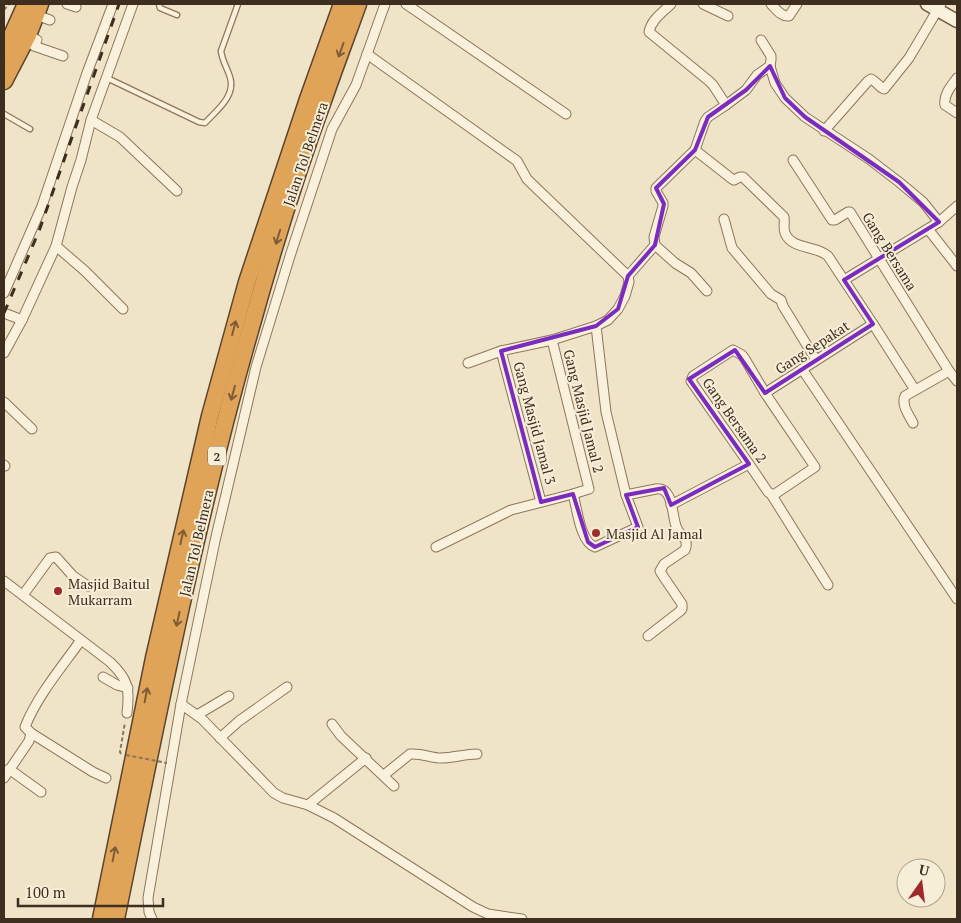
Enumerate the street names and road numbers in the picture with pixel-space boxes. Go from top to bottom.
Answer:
street label: Jalan Tol Belmera [278,99,332,209]
street label: Gang Bersama [858,208,922,294]
street label: Gang Sepakat [771,315,853,378]
street label: Gang Masjid Jamal 2 [559,347,609,475]
street label: Gang Masjid Jamal 3 [509,359,561,487]
street label: Gang Bersama 2 [699,374,771,466]
road number: 2 [208,446,226,466]
street label: Jalan Tol Belmera [174,488,218,598]

